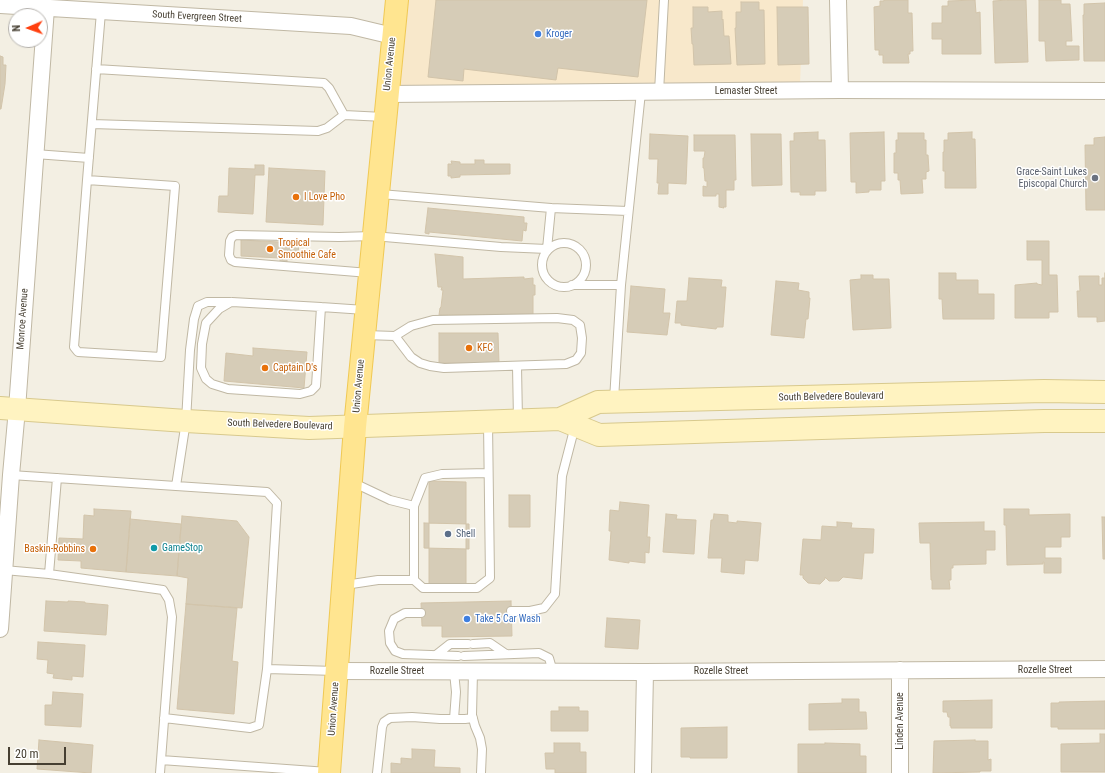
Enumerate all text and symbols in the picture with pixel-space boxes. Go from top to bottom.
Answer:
north arrow [8,8,48,48]
street label: South Evergreen Street [152,9,242,25]
text: N [10,25,23,32]
place label: Kroger [546,28,572,40]
marker: Kroger [533,29,543,39]
street label: Union Avenue [381,37,399,91]
street label: Lemaster Street [715,85,777,97]
place label: Grace-Saint Lukes Episcopal Church [1016,166,1087,190]
marker: Grace-Saint Lukes Episcopal Church [1090,173,1100,183]
place label: I Love Pho [304,191,345,203]
marker: I Love Pho [291,192,301,202]
place label: Tropical Smoothie Cafe [278,237,336,260]
marker: Tropical Smoothie Cafe [265,244,275,254]
street label: Monroe Avenue [15,288,31,350]
place label: KFC [477,342,493,354]
marker: KFC [464,343,474,353]
street label: Union Avenue [351,359,367,413]
place label: Captain D's [273,362,317,374]
marker: Captain D's [260,363,270,373]
street label: South Belvedere Boulevard [778,390,884,404]
street label: South Belvedere Boulevard [227,417,333,433]
place label: Shell [456,528,475,540]
marker: Shell [443,529,453,539]
place label: GameStop [162,542,203,554]
place label: Baskin-Robbins [24,543,85,555]
marker: GameStop [149,543,159,553]
marker: Baskin-Robbins [88,544,98,554]
place label: Take 5 Car Wash [475,613,541,625]
marker: Take 5 Car Wash [462,614,472,624]
street label: Rozelle Street [1018,664,1072,676]
street label: Rozelle Street [370,665,424,677]
street label: Rozelle Street [694,665,748,677]
street label: Union Avenue [326,682,342,736]
street label: Linden Avenue [894,692,906,750]
scale bar [10,739,68,765]
text: 20 m [15,747,39,761]

